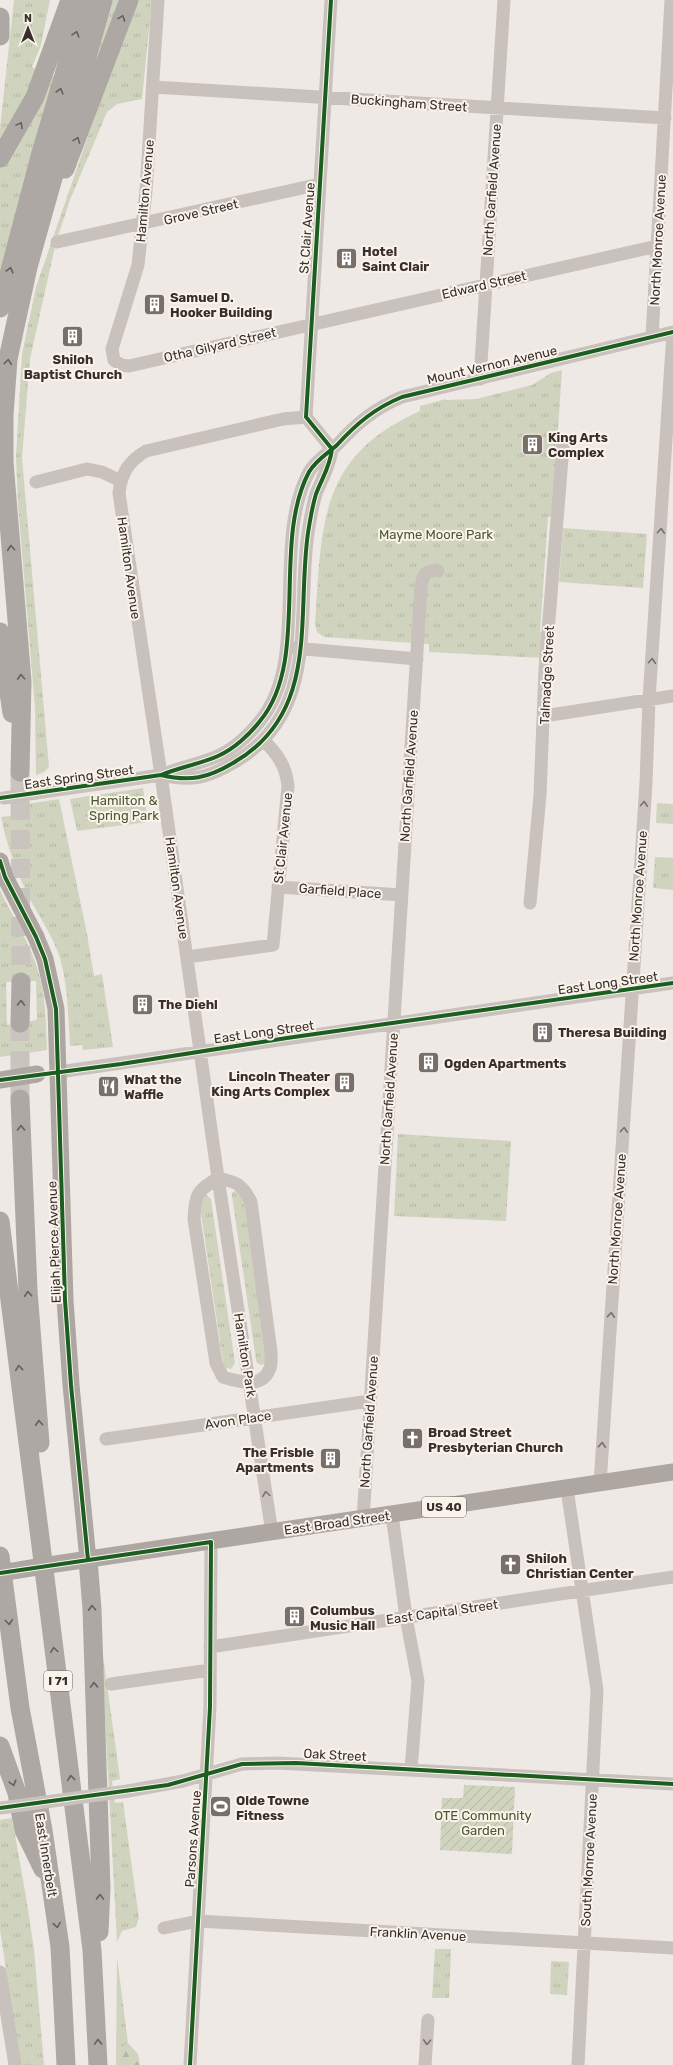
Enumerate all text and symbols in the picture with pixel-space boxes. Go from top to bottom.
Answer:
north arrow [8,8,48,48]
text: N [24,12,32,25]
one-way arrow [118,14,126,21]
one-way arrow [71,31,80,38]
one-way arrow [55,88,64,95]
street label: Buckingham Street [350,91,468,116]
one-way arrow [15,122,23,129]
street label: North Garfield Avenue [480,123,504,257]
one-way arrow [72,136,80,143]
street label: Hamilton Avenue [133,139,157,243]
street label: North Monroe Avenue [647,174,669,306]
street label: St Clair Avenue [296,182,318,274]
street label: Grove Street [162,196,240,228]
place label: Hotel Saint Clair [362,244,429,274]
building icon: Hotel Saint Clair [334,245,360,271]
one-way arrow [5,267,14,274]
street label: Edward Street [440,268,528,302]
place label: Samuel D. Hooker Building [170,290,272,320]
building icon: Samuel D. Hooker Building [142,291,168,317]
building icon: Shiloh Baptist Church [60,324,86,350]
street label: Otha Gilyard Street [162,325,278,365]
street label: Mount Vernon Avenue [426,343,558,387]
place label: Shiloh Baptist Church [24,352,122,382]
one-way arrow [3,359,12,365]
place label: King Arts Complex [548,430,608,460]
building icon: King Arts Complex [520,431,546,457]
street label: Hamilton Avenue [114,516,144,620]
park label: Mayme Moore Park [379,527,493,542]
one-way arrow [656,528,665,534]
one-way arrow [7,545,16,551]
street label: Talmadge Street [537,625,558,725]
one-way arrow [647,658,656,664]
one-way arrow [17,674,26,680]
street label: North Garfield Avenue [397,709,421,843]
street label: East Spring Street [23,762,135,793]
street label: St Clair Avenue [271,792,295,884]
park label: Hamilton & Spring Park [89,793,159,824]
one-way arrow [640,801,649,807]
street label: North Monroe Avenue [626,830,650,962]
street label: Hamilton Avenue [162,836,192,940]
street label: Garfield Place [298,881,382,901]
street label: East Long Street [557,969,659,998]
building icon: The Diehl [129,991,155,1017]
place label: The Diehl [158,997,218,1012]
one-way arrow [16,1000,25,1006]
street label: East Long Street [213,1018,315,1047]
building icon: Theresa Building [530,1019,556,1045]
place label: Theresa Building [558,1025,667,1040]
street label: North Garfield Avenue [377,1032,401,1166]
building icon: Ogden Apartments [416,1050,442,1076]
place label: Ogden Apartments [444,1056,567,1071]
place label: Lincoln Theater King Arts Complex [211,1069,330,1099]
building icon: Lincoln Theater King Arts Complex [332,1070,358,1096]
place label: What the Waffle [124,1072,182,1102]
restaurant icon: What the Waffle [96,1073,122,1099]
one-way arrow [17,1125,25,1131]
one-way arrow [619,1127,628,1133]
street label: North Monroe Avenue [605,1153,629,1285]
street label: Elijah Pierce Avenue [44,1181,64,1303]
one-way arrow [24,1291,33,1297]
street label: Hamilton Park [231,1312,259,1398]
one-way arrow [606,1312,615,1318]
street label: North Garfield Avenue [357,1355,381,1489]
one-way arrow [15,1365,24,1371]
street label: Avon Place [204,1408,272,1432]
one-way arrow [34,1420,43,1426]
place label: Broad Street Presbyterian Church [428,1425,563,1455]
church icon: Broad Street Presbyterian Church [399,1426,425,1452]
one-way arrow [597,1442,606,1448]
place label: The Frisble Apartments [236,1445,314,1475]
building icon: The Frisble Apartments [317,1446,343,1472]
one-way arrow [262,1491,271,1497]
road number: US 40 [422,1497,466,1517]
street label: East Broad Street [283,1508,391,1538]
place label: Shiloh Christian Center [526,1551,634,1581]
church icon: Shiloh Christian Center [498,1552,524,1578]
street label: East Capital Street [385,1597,499,1627]
place label: Columbus Music Hall [310,1603,375,1633]
building icon: Columbus Music Hall [282,1604,308,1630]
one-way arrow [88,1605,96,1611]
one-way arrow [4,1619,13,1626]
one-way arrow [50,1647,59,1653]
road number: I 71 [44,1671,72,1691]
one-way arrow [90,1682,98,1688]
street label: Oak Street [303,1746,367,1764]
one-way arrow [67,1775,76,1782]
one-way arrow [9,1779,17,1786]
street label: Parsons Avenue [182,1790,204,1888]
place label: Olde Towne Fitness [236,1793,309,1823]
street label: South Monroe Avenue [578,1793,600,1927]
sports icon: Olde Towne Fitness [208,1794,234,1820]
park label: OTE Community Garden [434,1808,532,1838]
street label: East Innerbelt [32,1812,60,1898]
one-way arrow [96,1894,105,1900]
one-way arrow [52,1922,61,1928]
street label: Franklin Avenue [369,1924,467,1944]
one-way arrow [93,2039,102,2045]
one-way arrow [422,2039,431,2045]

